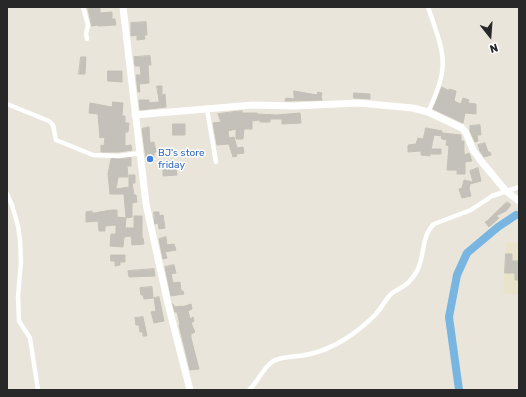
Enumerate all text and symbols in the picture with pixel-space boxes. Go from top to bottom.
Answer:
north arrow [470,16,510,56]
text: N [488,41,499,55]
place label: BJ's store friday [158,147,205,170]
marker: BJ's store friday [145,154,155,164]

